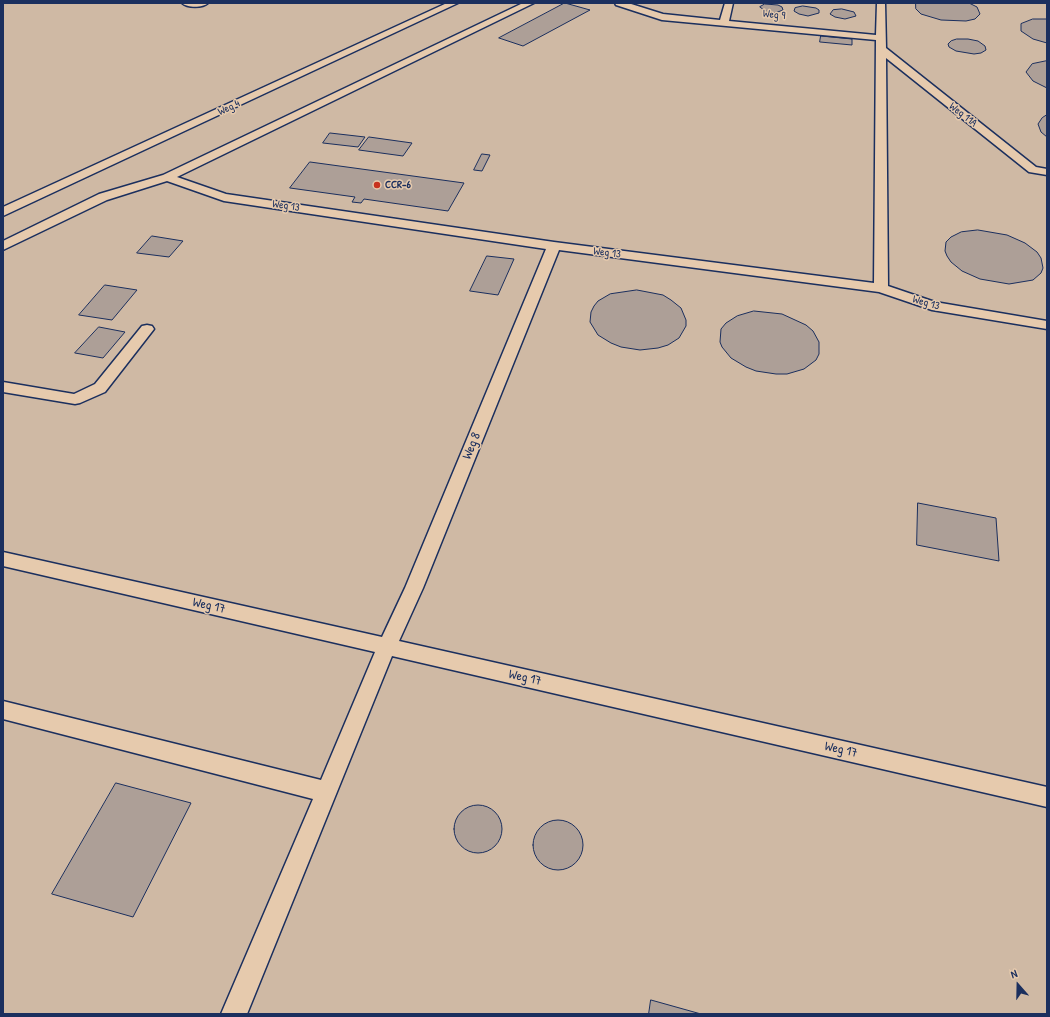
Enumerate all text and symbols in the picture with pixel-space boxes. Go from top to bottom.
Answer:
street label: Weg 9 [762,7,786,23]
street label: Weg 4 [216,97,242,119]
street label: Weg 11A [946,100,980,130]
place label: CCR-6 [385,178,411,192]
marker: CCR-6 [372,180,382,190]
street label: Weg 13 [271,198,301,214]
street label: Weg 13 [593,245,621,261]
street label: Weg 13 [911,293,941,313]
street label: Weg 8 [460,430,484,462]
street label: Weg 17 [191,595,227,617]
street label: Weg 17 [507,667,543,689]
street label: Weg 17 [823,739,859,761]
north arrow [998,965,1038,1005]
text: N [1009,966,1019,981]

